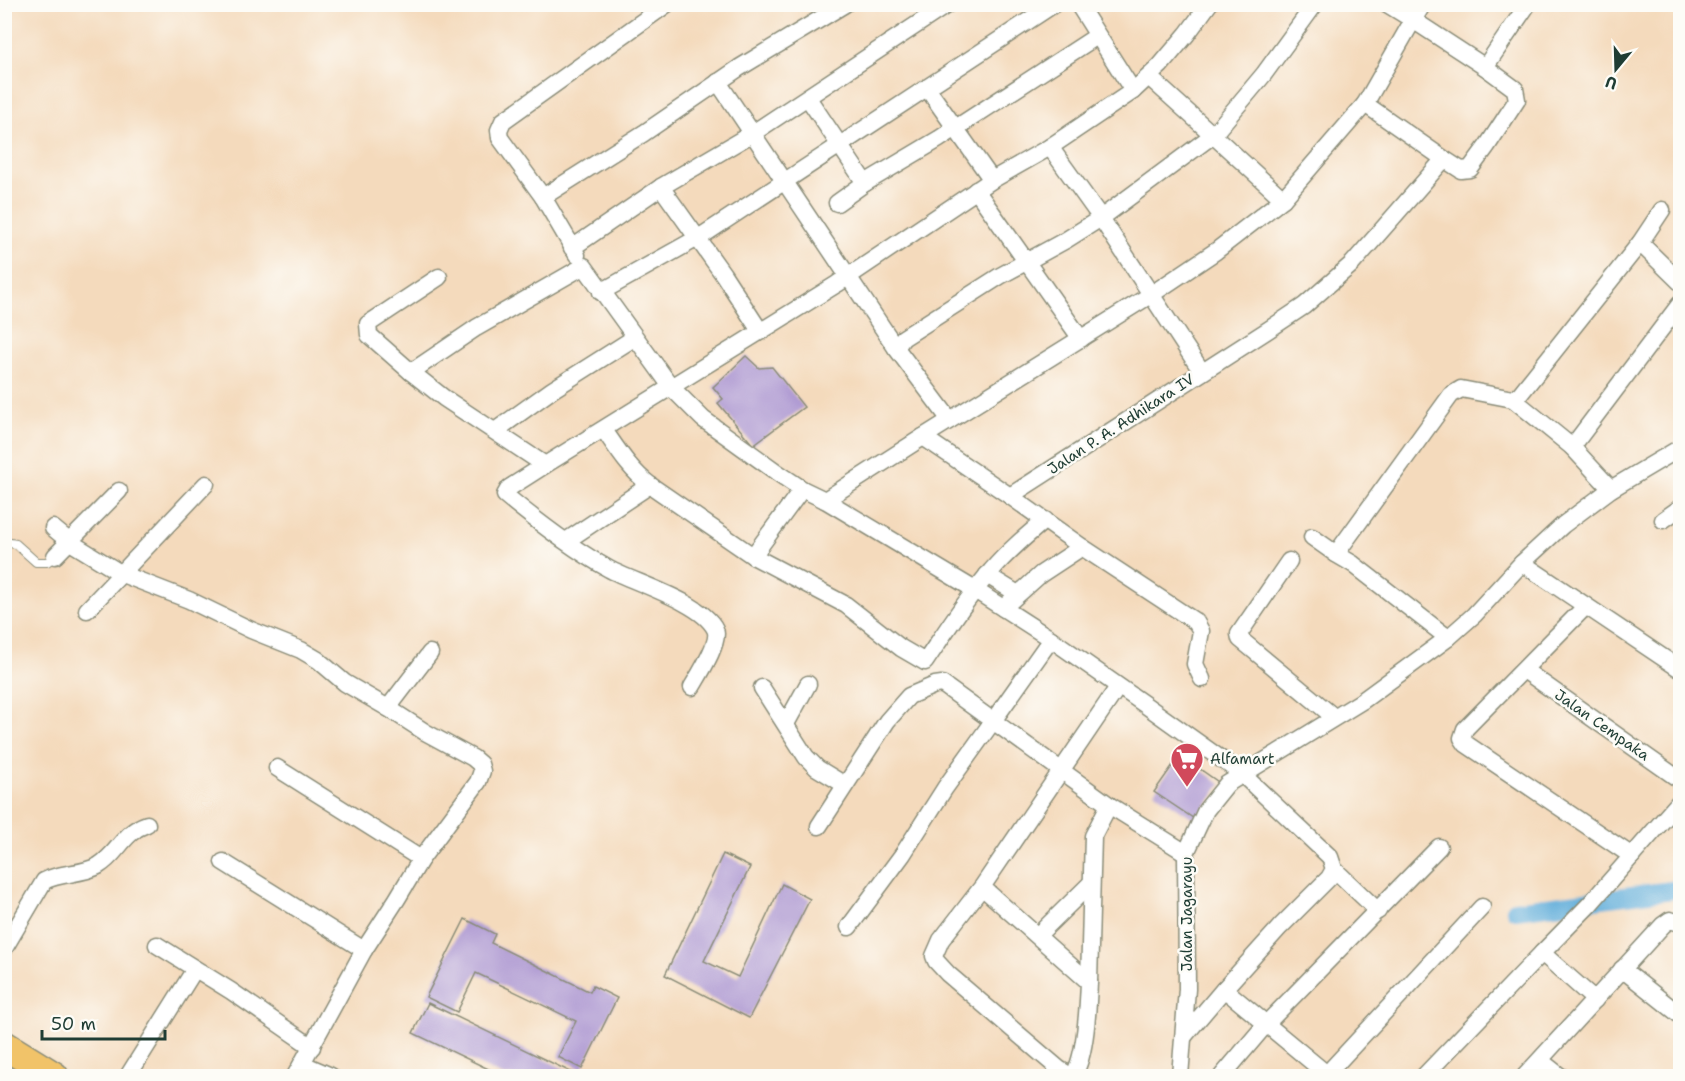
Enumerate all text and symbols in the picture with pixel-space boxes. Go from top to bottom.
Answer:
north arrow [1586,39,1646,99]
text: U [1603,71,1620,94]
street label: Jalan P. A. Adhikara IV [1044,369,1198,479]
street label: Jalan Cempaka [1551,685,1654,766]
supermarket icon: Alfamart [1169,741,1205,788]
place label: Alfamart [1210,749,1275,769]
street label: Jalan Jagarayu [1177,857,1197,971]
scale bar [42,1003,165,1041]
text: 50 m [51,1012,96,1036]

